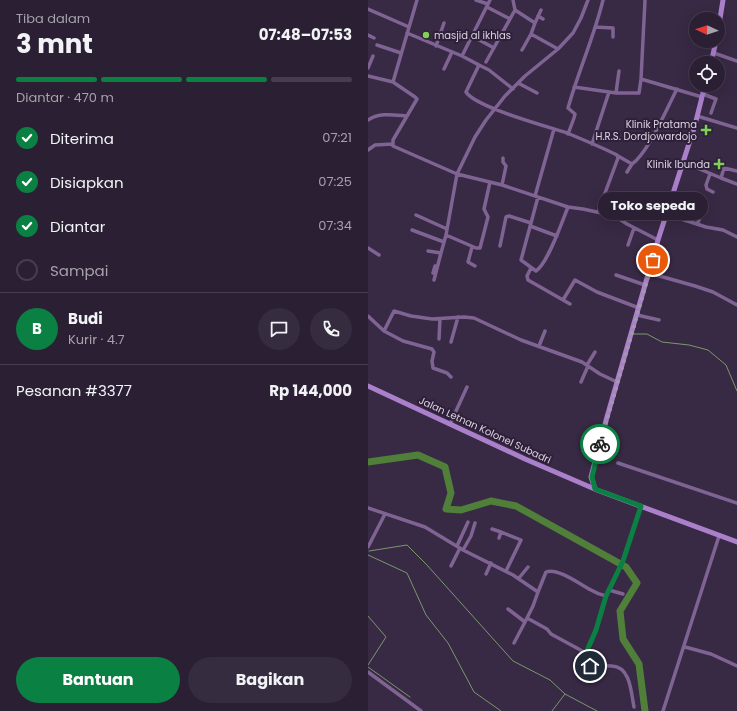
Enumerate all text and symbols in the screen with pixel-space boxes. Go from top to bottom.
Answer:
text: Tiba dalam [16,9,90,28]
north arrow [689,12,725,48]
map controls [689,12,725,92]
text: 07:48–07:53 [259,24,352,45]
text: 3 mnt [16,26,93,62]
place label: masjid al ikhlas [434,28,511,43]
marker: masjid al ikhlas [421,30,431,40]
button: locate [689,56,725,92]
text: Diantar · 470 m [16,88,114,107]
place label: Klinik Pratama H.R.S. Dordjowardojo [596,117,697,144]
marker: Klinik Pratama H.R.S. Dordjowardojo [700,124,712,136]
icon: check [16,127,38,149]
text: Diterima [50,128,114,149]
text: 07:21 [322,128,352,147]
place label: Klinik Ibunda [647,157,710,172]
marker: Klinik Ibunda [713,158,725,170]
icon: check [16,171,38,193]
text: Disiapkan [50,172,124,193]
text: 07:25 [318,172,352,191]
callout: Toko sepeda [598,192,708,220]
text: Toko sepeda [611,196,695,215]
icon: check [16,215,38,237]
text: Diantar [50,216,105,237]
text: 07:34 [318,216,352,235]
pin [636,243,670,277]
icon: bag [642,249,664,271]
text: Sampai [50,260,108,281]
text: Budi [68,308,103,329]
button: chat [258,308,300,350]
button: phone [310,308,352,350]
text: B [32,318,42,339]
text: Kurir · 4.7 [68,330,125,349]
text: Pesanan #3377 [16,380,132,401]
text: Rp 144,000 [269,380,352,401]
street label: Jalan Letnan Kolonel Subadri [416,393,554,467]
courier [580,424,620,464]
icon: bike [589,433,611,455]
pin [573,649,607,683]
icon: home [579,655,601,677]
button: Bantuan [16,657,180,703]
button: Bagikan [188,657,352,703]

